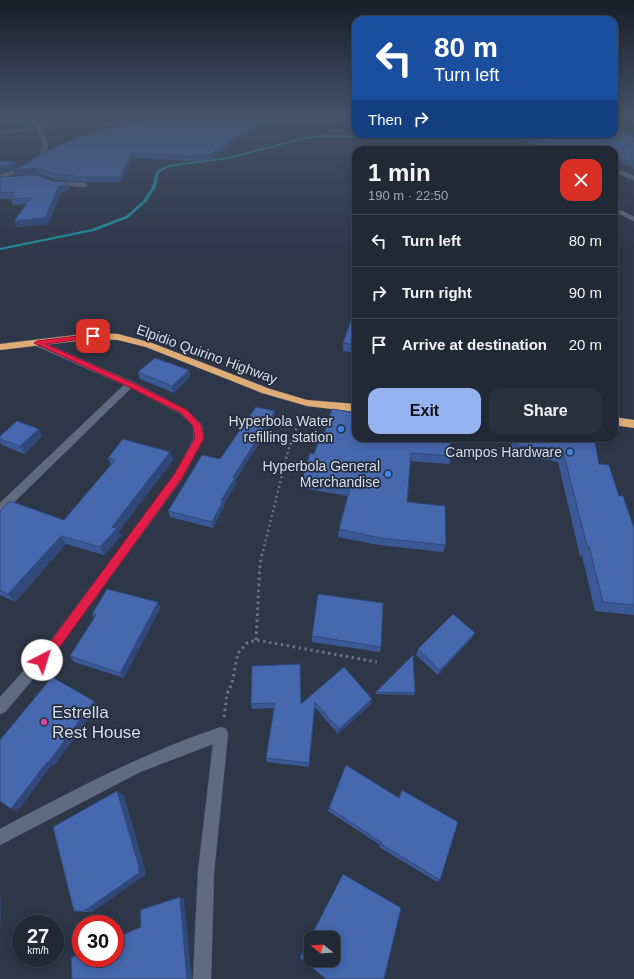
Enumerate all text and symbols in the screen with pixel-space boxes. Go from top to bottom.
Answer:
icon: left [368,32,420,84]
text: 80 m [434,32,498,63]
text: Turn left [434,65,499,85]
icon: right [410,108,432,130]
text: Then [368,111,402,128]
text: 1 min [368,159,431,186]
button: close [560,159,602,201]
text: 190 m · 22:50 [368,188,448,203]
icon: left [368,230,390,252]
text: Turn left [402,232,461,249]
text: 80 m [569,232,602,249]
icon: right [368,282,390,304]
text: Turn right [402,284,472,301]
text: 90 m [569,284,602,301]
pin [76,319,110,353]
street label: Elpidio Quirino Highway [134,321,280,387]
icon: arrive [82,325,104,347]
icon: arrive [368,334,390,356]
text: Arrive at destination [402,336,547,353]
text: 20 m [569,336,602,353]
button: Exit [368,388,481,434]
button: Share [489,388,602,434]
place label: Hyperbola Water refilling station [228,413,333,445]
marker: Hyperbola Water refilling station [336,424,346,434]
place label: Campos Hardware [445,444,562,460]
marker: Campos Hardware [565,447,575,457]
place label: Hyperbola General Merchandise [262,458,380,490]
marker: Hyperbola General Merchandise [383,469,393,479]
position arrow [21,639,63,681]
place label: Estrella Rest House [52,703,141,742]
marker: Estrella Rest House [39,717,49,727]
speed limit sign: 30 [72,915,124,967]
text: 27 [27,925,49,947]
north arrow [304,931,340,967]
map controls [304,931,340,967]
text: km/h [27,945,49,956]

